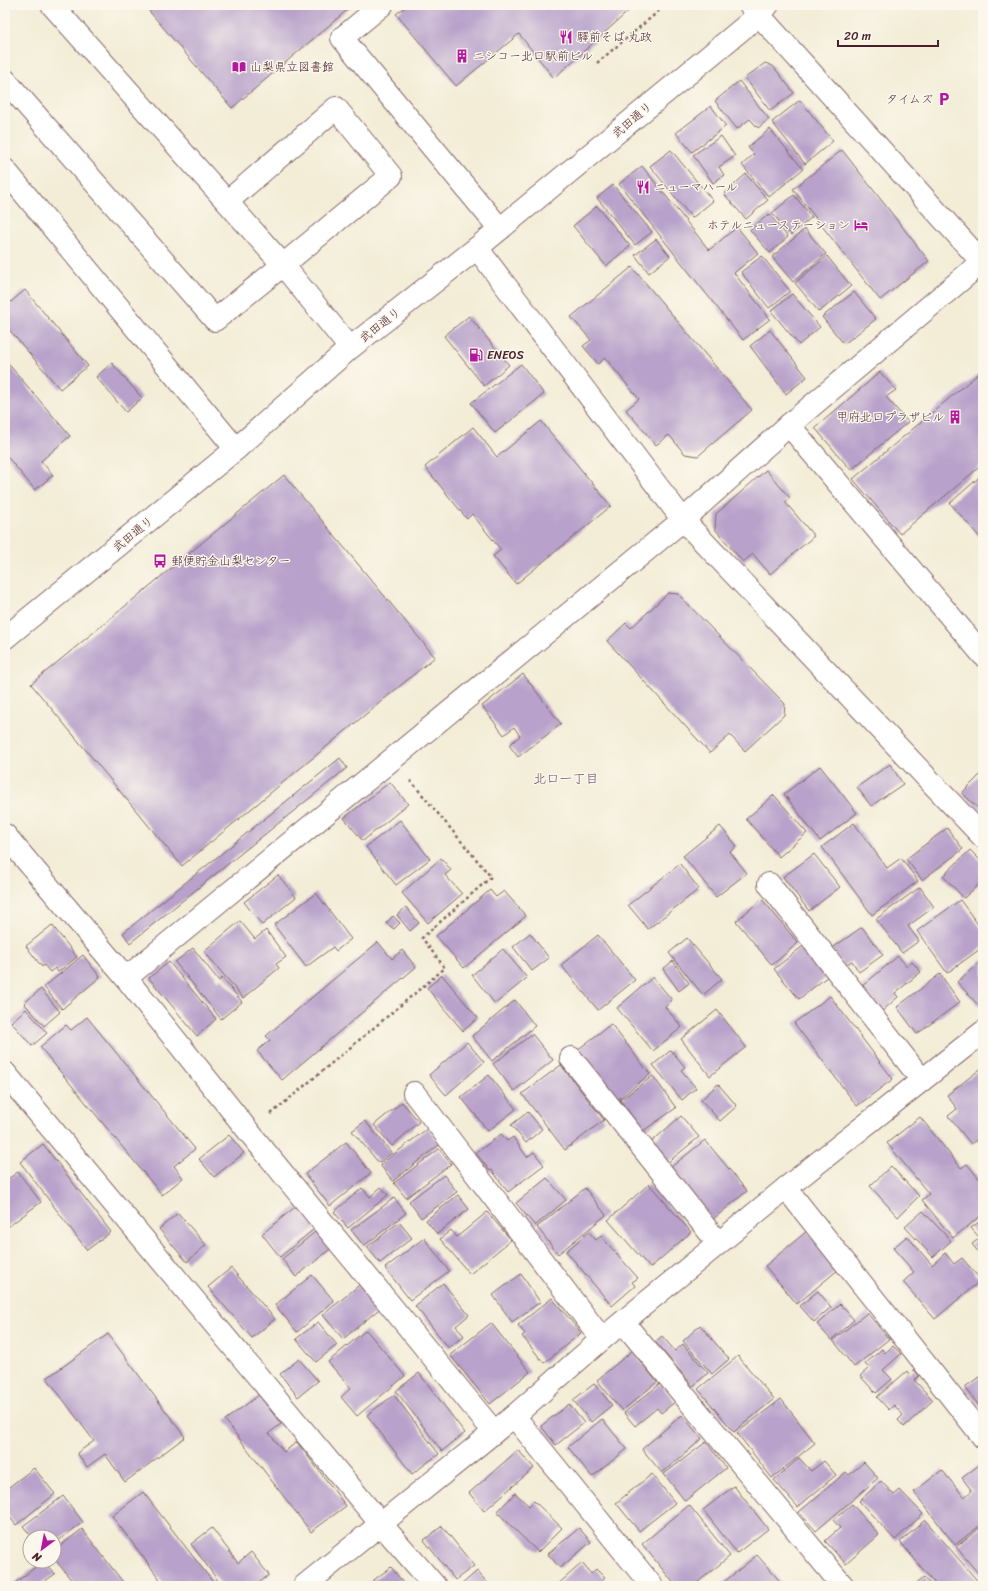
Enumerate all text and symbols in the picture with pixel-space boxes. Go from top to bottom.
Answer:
scale bar [838,22,938,48]
text: 20 m [844,25,871,47]
place label: 驛前そば 丸政 [577,26,652,48]
restaurant icon: 驛前そば 丸政 [558,29,574,45]
place label: ニシコー北口駅前ビル [473,45,593,67]
building icon: ニシコー北口駅前ビル [454,48,470,64]
place label: 山梨県立図書館 [250,56,334,78]
library icon: 山梨県立図書館 [231,59,247,75]
place label: タイムズ [886,88,933,110]
parking icon: タイムズ [936,91,952,107]
street label: 武田通り [607,96,657,144]
place label: ニューマハール [654,176,738,198]
restaurant icon: ニューマハール [635,179,651,195]
place label: ホテルニューステーション [707,214,850,236]
hotel icon: ホテルニューステーション [853,217,869,233]
street label: 武田通り [354,302,406,348]
place label: ENEOS [487,344,524,366]
fuel station icon: ENEOS [468,347,484,363]
place label: 甲府北口プラザビル [836,406,944,428]
building icon: 甲府北口プラザビル [947,409,963,425]
street label: 武田通り [107,510,159,558]
place label: 郵便貯金山梨センター [171,550,291,572]
bus stop icon: 郵便貯金山梨センター [152,553,168,569]
district label: 北口一丁目 [533,767,599,790]
north arrow [22,1529,62,1569]
text: N [28,1547,46,1568]

